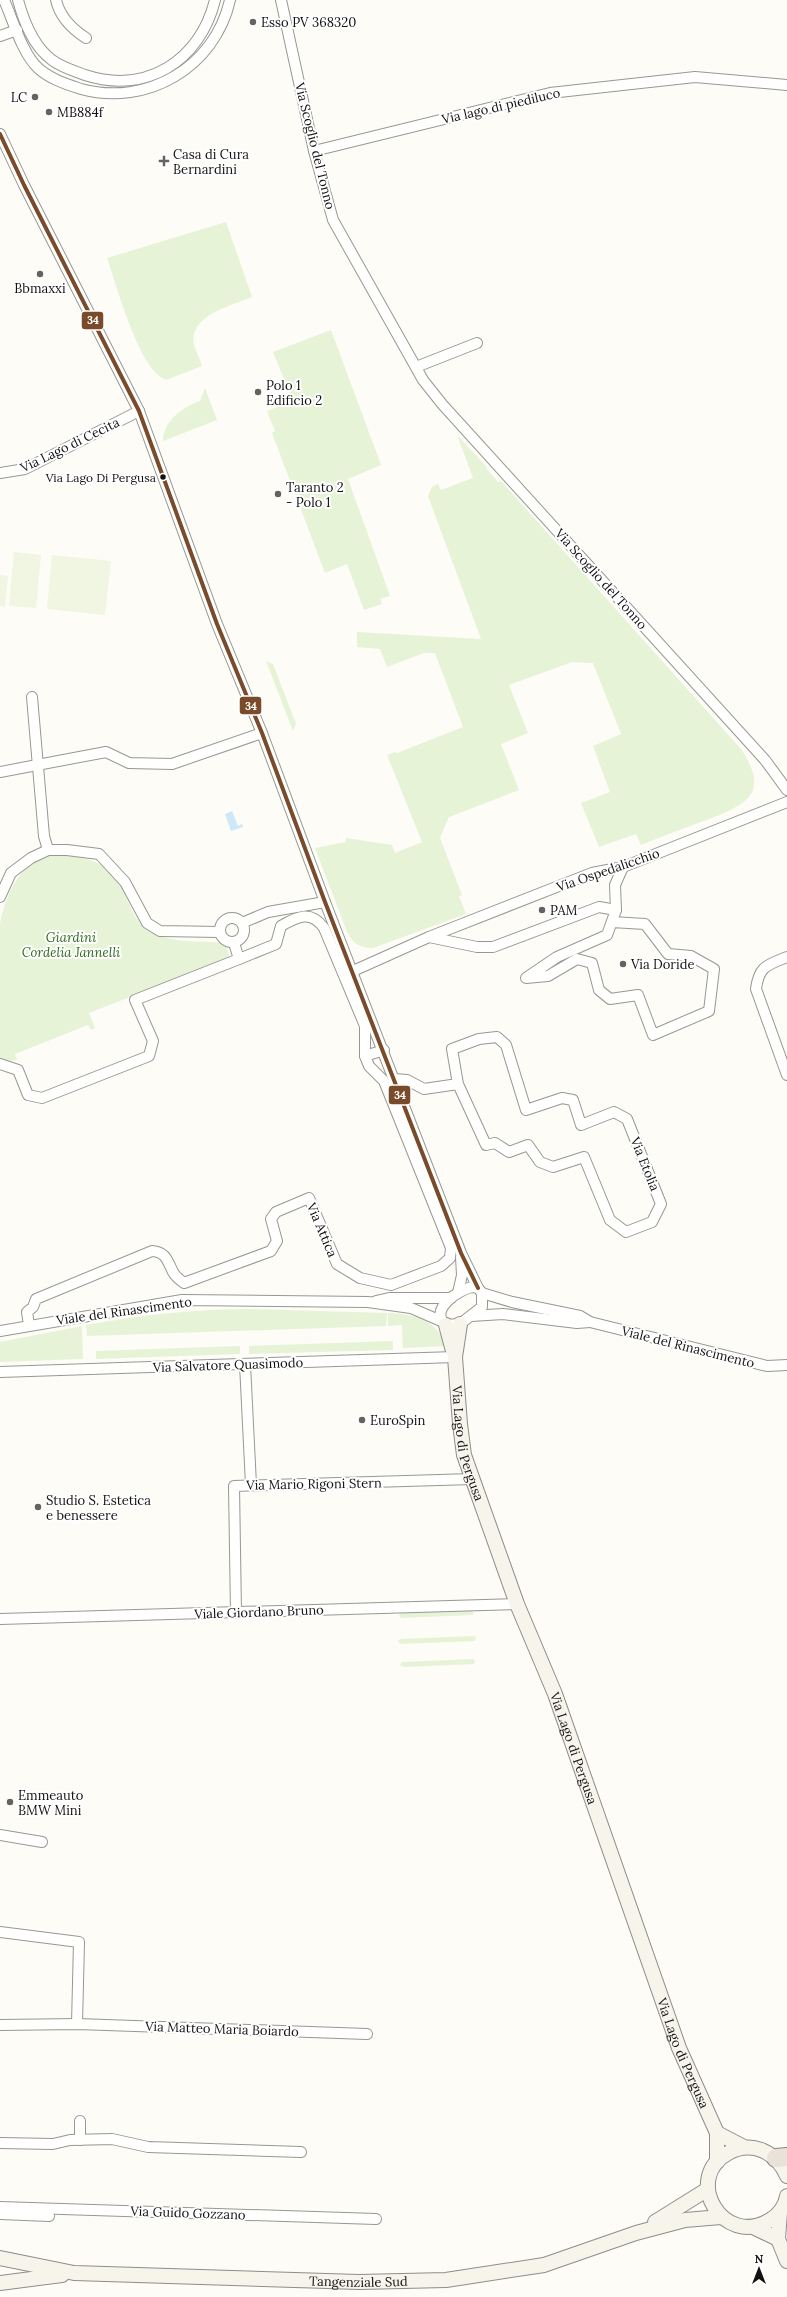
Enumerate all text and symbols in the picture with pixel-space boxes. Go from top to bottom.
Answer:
place label: Esso PV 368320 [261,14,356,31]
marker: Esso PV 368320 [248,17,258,27]
street label: Via Scoglio del Tonno [291,80,339,212]
street label: Via lago di piediluco [439,84,562,128]
place label: LC [11,89,27,106]
marker: LC [30,92,40,102]
place label: MB884f [57,104,105,121]
marker: MB884f [44,107,54,117]
place label: Casa di Cura Bernardini [173,146,249,178]
marker: Casa di Cura Bernardini [158,155,170,167]
marker: Bbmaxxi [35,269,45,279]
place label: Bbmaxxi [14,280,66,297]
line badge: 34 [81,311,104,330]
text: 34 [87,313,99,327]
place label: Polo 1 Edificio 2 [266,377,322,409]
marker: Polo 1 Edificio 2 [253,387,263,397]
street label: Via Lago di Cecita [17,414,123,477]
place label: Via Lago Di Pergusa [45,470,156,485]
marker: Via Lago Di Pergusa [158,472,168,482]
place label: Taranto 2 - Polo 1 [286,479,344,511]
marker: Taranto 2 - Polo 1 [273,489,283,499]
street label: Via Scoglio del Tonno [550,524,651,633]
line badge: 34 [239,696,262,715]
text: 34 [245,699,257,713]
street label: Via Ospedalicchio [553,844,662,896]
place label: PAM [550,902,578,919]
marker: PAM [537,905,547,915]
park label: Giardini Cordelia Jannelli [22,929,121,961]
place label: Via Doride [630,956,694,973]
marker: Via Doride [618,959,628,969]
line badge: 34 [388,1085,411,1105]
text: 34 [394,1088,406,1102]
street label: Via Etolia [626,1134,664,1194]
street label: Via Attica [303,1199,341,1260]
street label: Viale del Rinascimento [54,1293,193,1329]
street label: Viale del Rinascimento [619,1322,757,1372]
street label: Via Salvatore Quasìmodo [152,1354,304,1376]
street label: Via Lago di Pergusa [449,1384,488,1503]
place label: EuroSpin [370,1412,426,1429]
marker: EuroSpin [357,1415,367,1425]
street label: Via Mario Rigoni Stern [245,1474,382,1494]
place label: Studio S. Estetica e benessere [46,1492,151,1524]
marker: Studio S. Estetica e benessere [33,1502,43,1512]
street label: Viale Giordano Bruno [193,1601,324,1623]
street label: Via Lago di Pergusa [546,1689,602,1807]
place label: Emmeauto BMW Mini [18,1787,84,1819]
marker: Emmeauto BMW Mini [5,1797,15,1807]
street label: Via Lago di Pergusa [653,1995,713,2111]
street label: Via Matteo Maria Boiardo [144,2018,300,2040]
street label: Via Guido Gozzano [129,2202,246,2224]
north arrow [739,2249,779,2289]
text: N [755,2252,764,2266]
street label: Tangenziale Sud [309,2272,408,2291]

